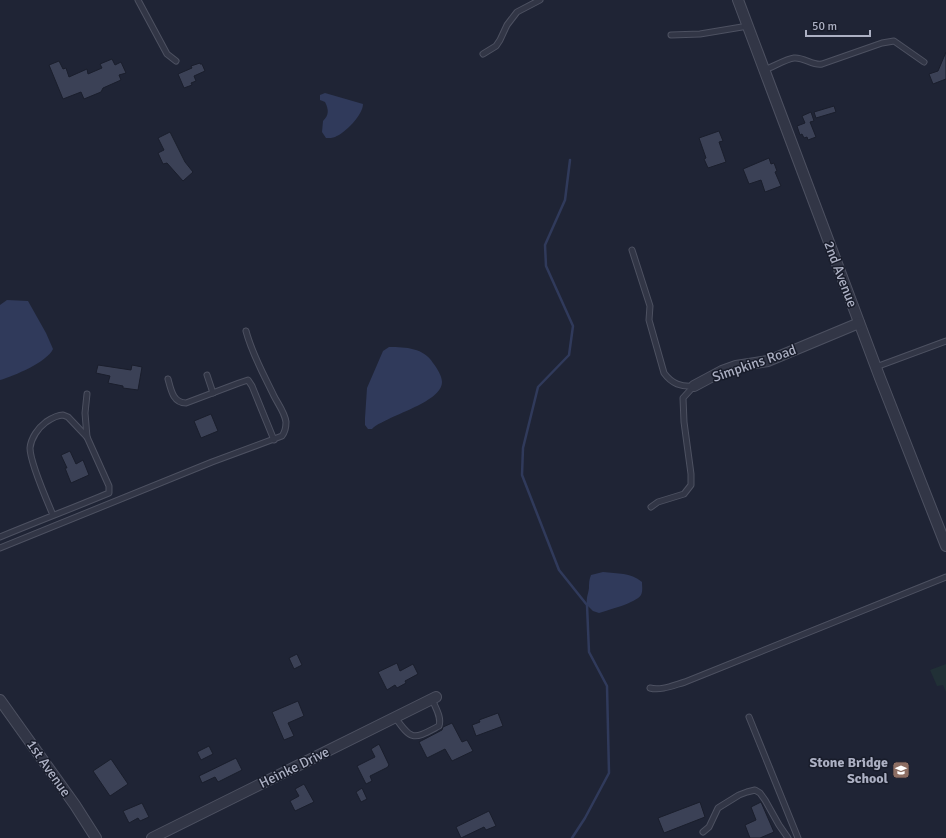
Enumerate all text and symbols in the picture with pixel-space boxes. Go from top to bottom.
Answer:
scale bar [806,12,870,38]
text: 50 m [812,19,837,34]
street label: 2nd Avenue [820,239,861,310]
street label: Simpkins Road [710,341,798,386]
street label: 1st Avenue [23,737,74,800]
street label: Heinke Drive [256,743,332,792]
place label: Stone Bridge School [810,754,889,787]
school or university icon: Stone Bridge School [891,760,911,780]

